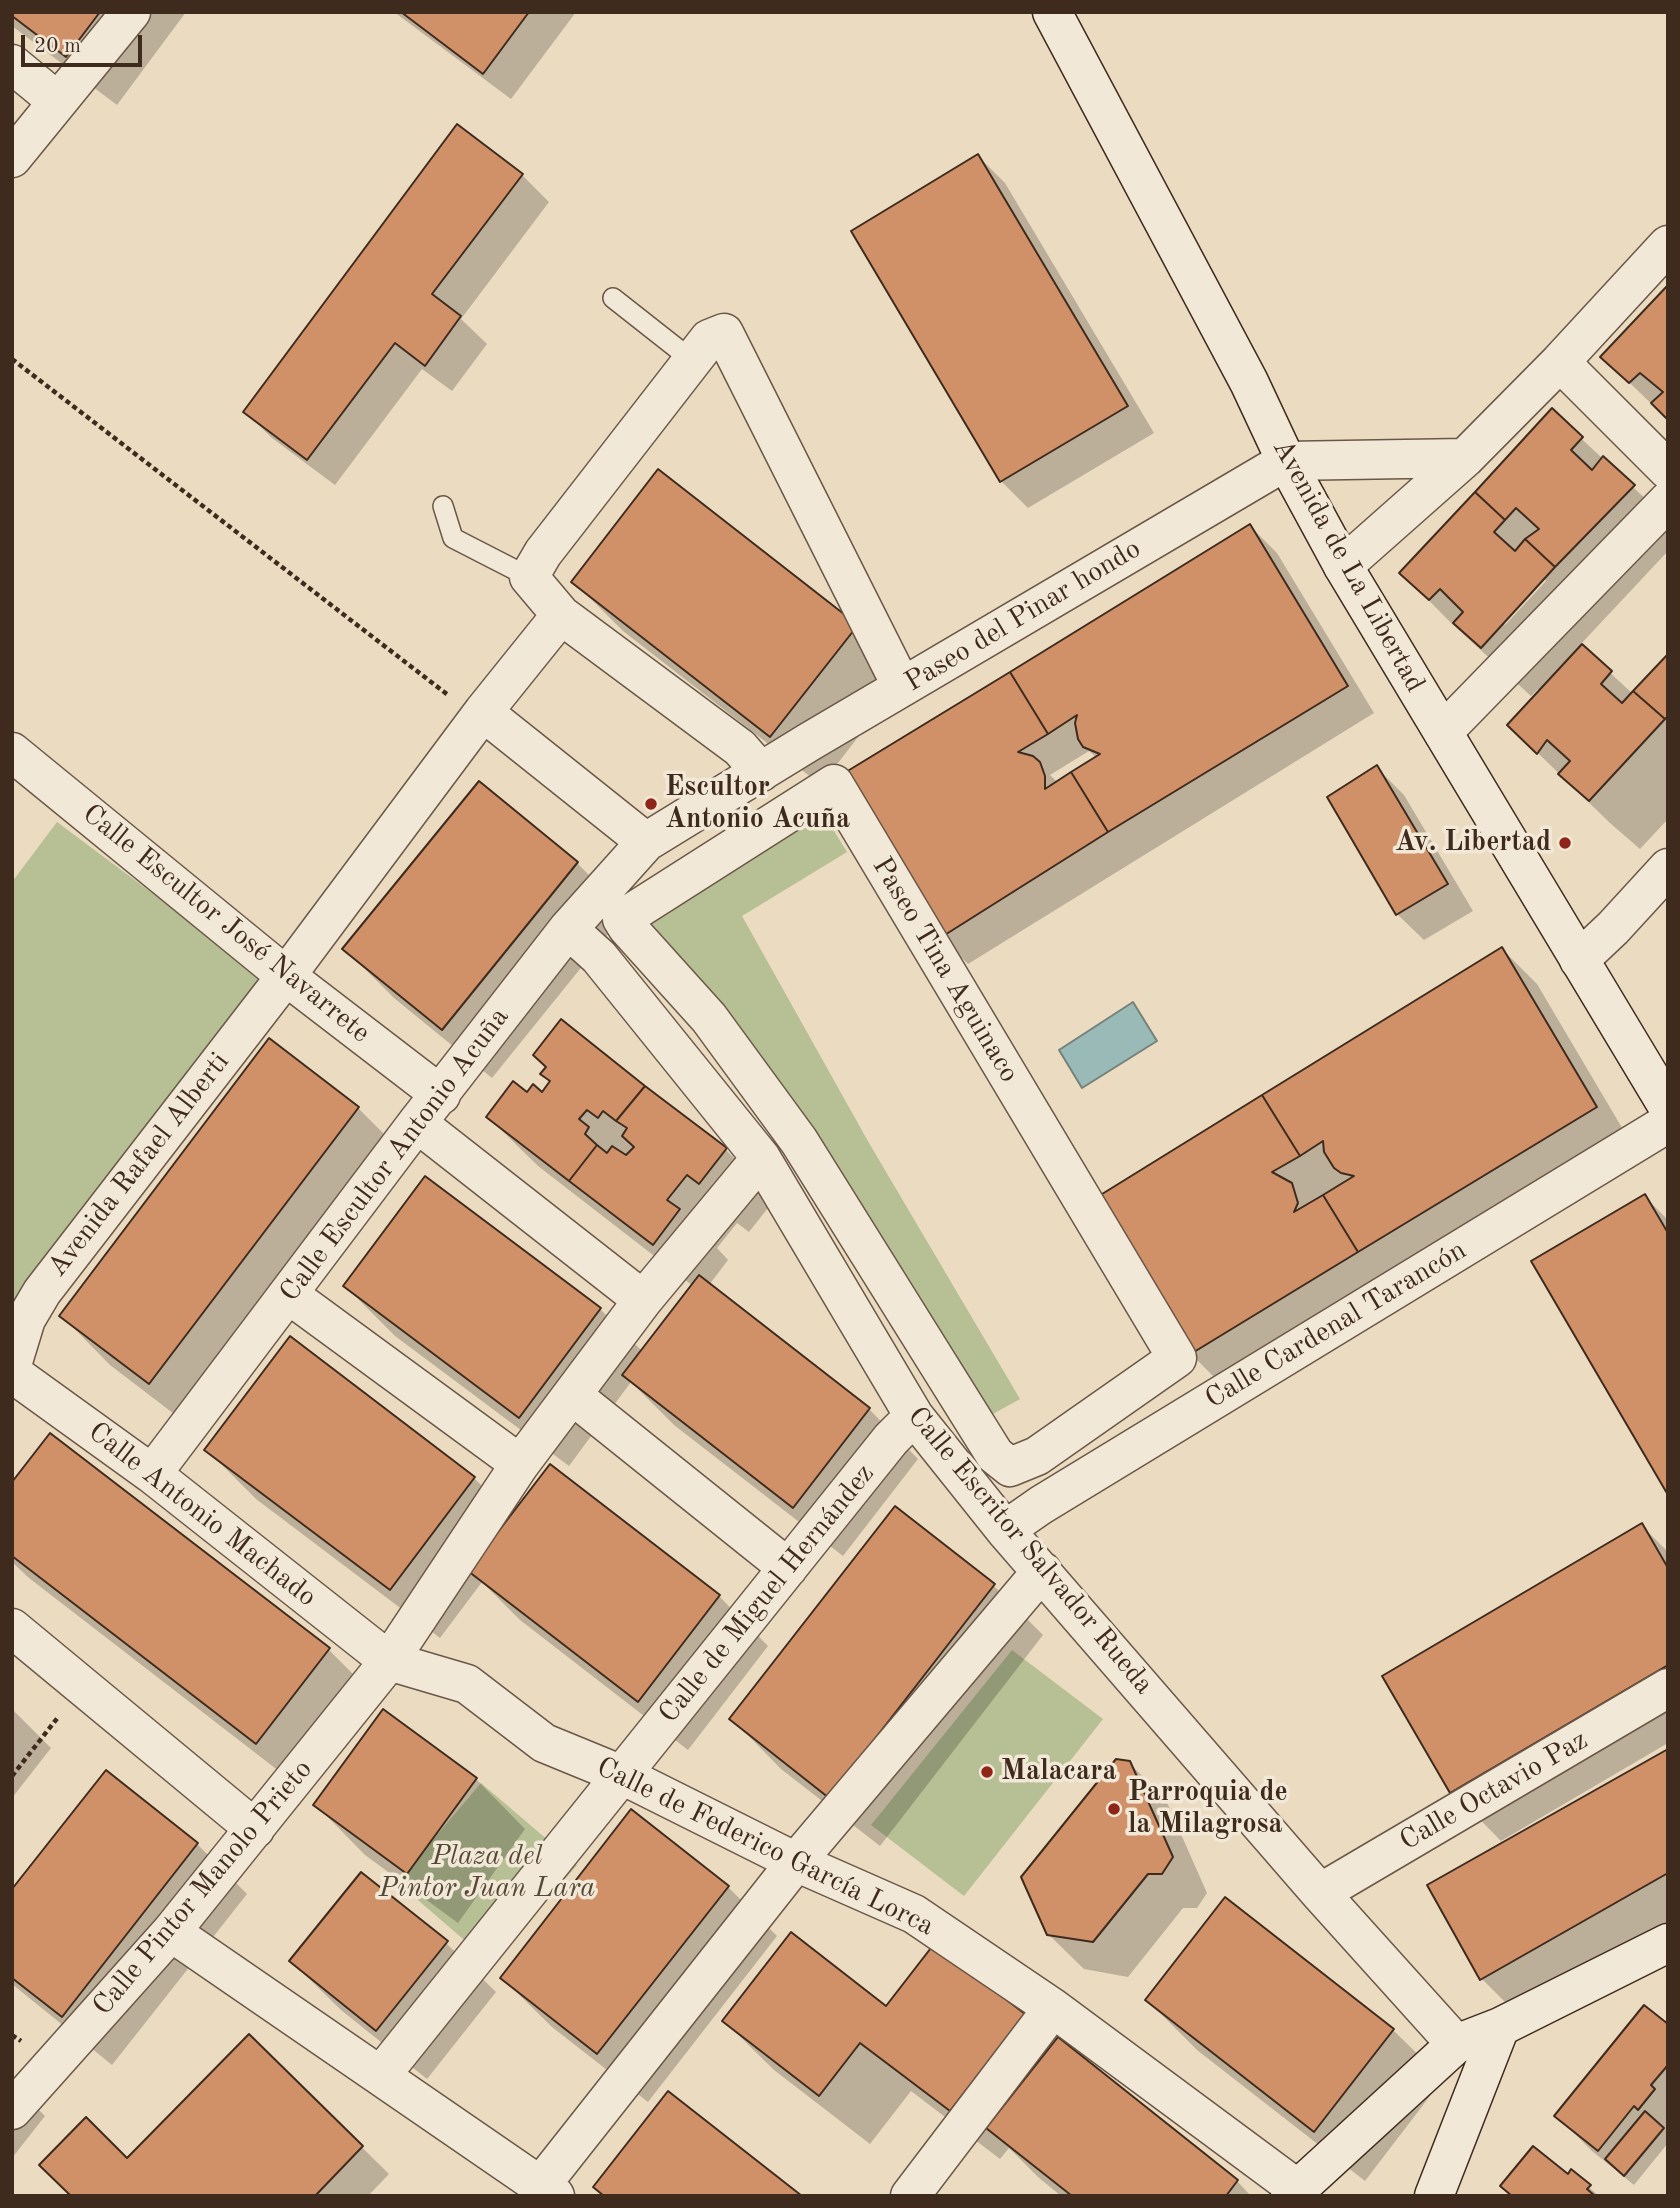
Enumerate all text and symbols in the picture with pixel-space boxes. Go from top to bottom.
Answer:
scale bar [24,21,145,65]
text: 20 m [34,36,81,57]
street label: Avenida de La Libertad [1264,434,1432,698]
street label: Paseo del Pinar hondo [899,532,1147,700]
place label: Escultor Antonio Acuña [665,771,850,837]
marker: Escultor Antonio Acuña [643,796,659,812]
street label: Calle Escultor José Navarrete [75,798,377,1050]
place label: Av. Libertad [1395,826,1551,860]
marker: Av. Libertad [1557,835,1573,851]
street label: Paseo Tina Aguinaco [864,851,1026,1089]
street label: Calle Escultor Antonio Acuña [273,1001,517,1309]
street label: Avenida Rafael Alberti [41,1046,237,1284]
street label: Calle Cardenal Tarancón [1199,1234,1473,1416]
street label: Calle Escritor Salvador Rueda [900,1400,1160,1702]
street label: Calle Antonio Machado [81,1416,323,1614]
street label: Calle de Miguel Hernández [652,1458,882,1730]
street label: Calle Octavio Paz [1394,1724,1594,1858]
street label: Calle de Federico García Lorca [591,1751,939,1943]
street label: Calle Pintor Manolo Prieto [86,1753,320,2023]
place label: Malacara [1001,1755,1117,1789]
marker: Malacara [979,1764,995,1780]
place label: Parroquia de la Milagrosa [1128,1776,1288,1842]
marker: Parroquia de la Milagrosa [1106,1801,1122,1817]
park label: Plaza del Pintor Juan Lara [379,1840,595,1906]

